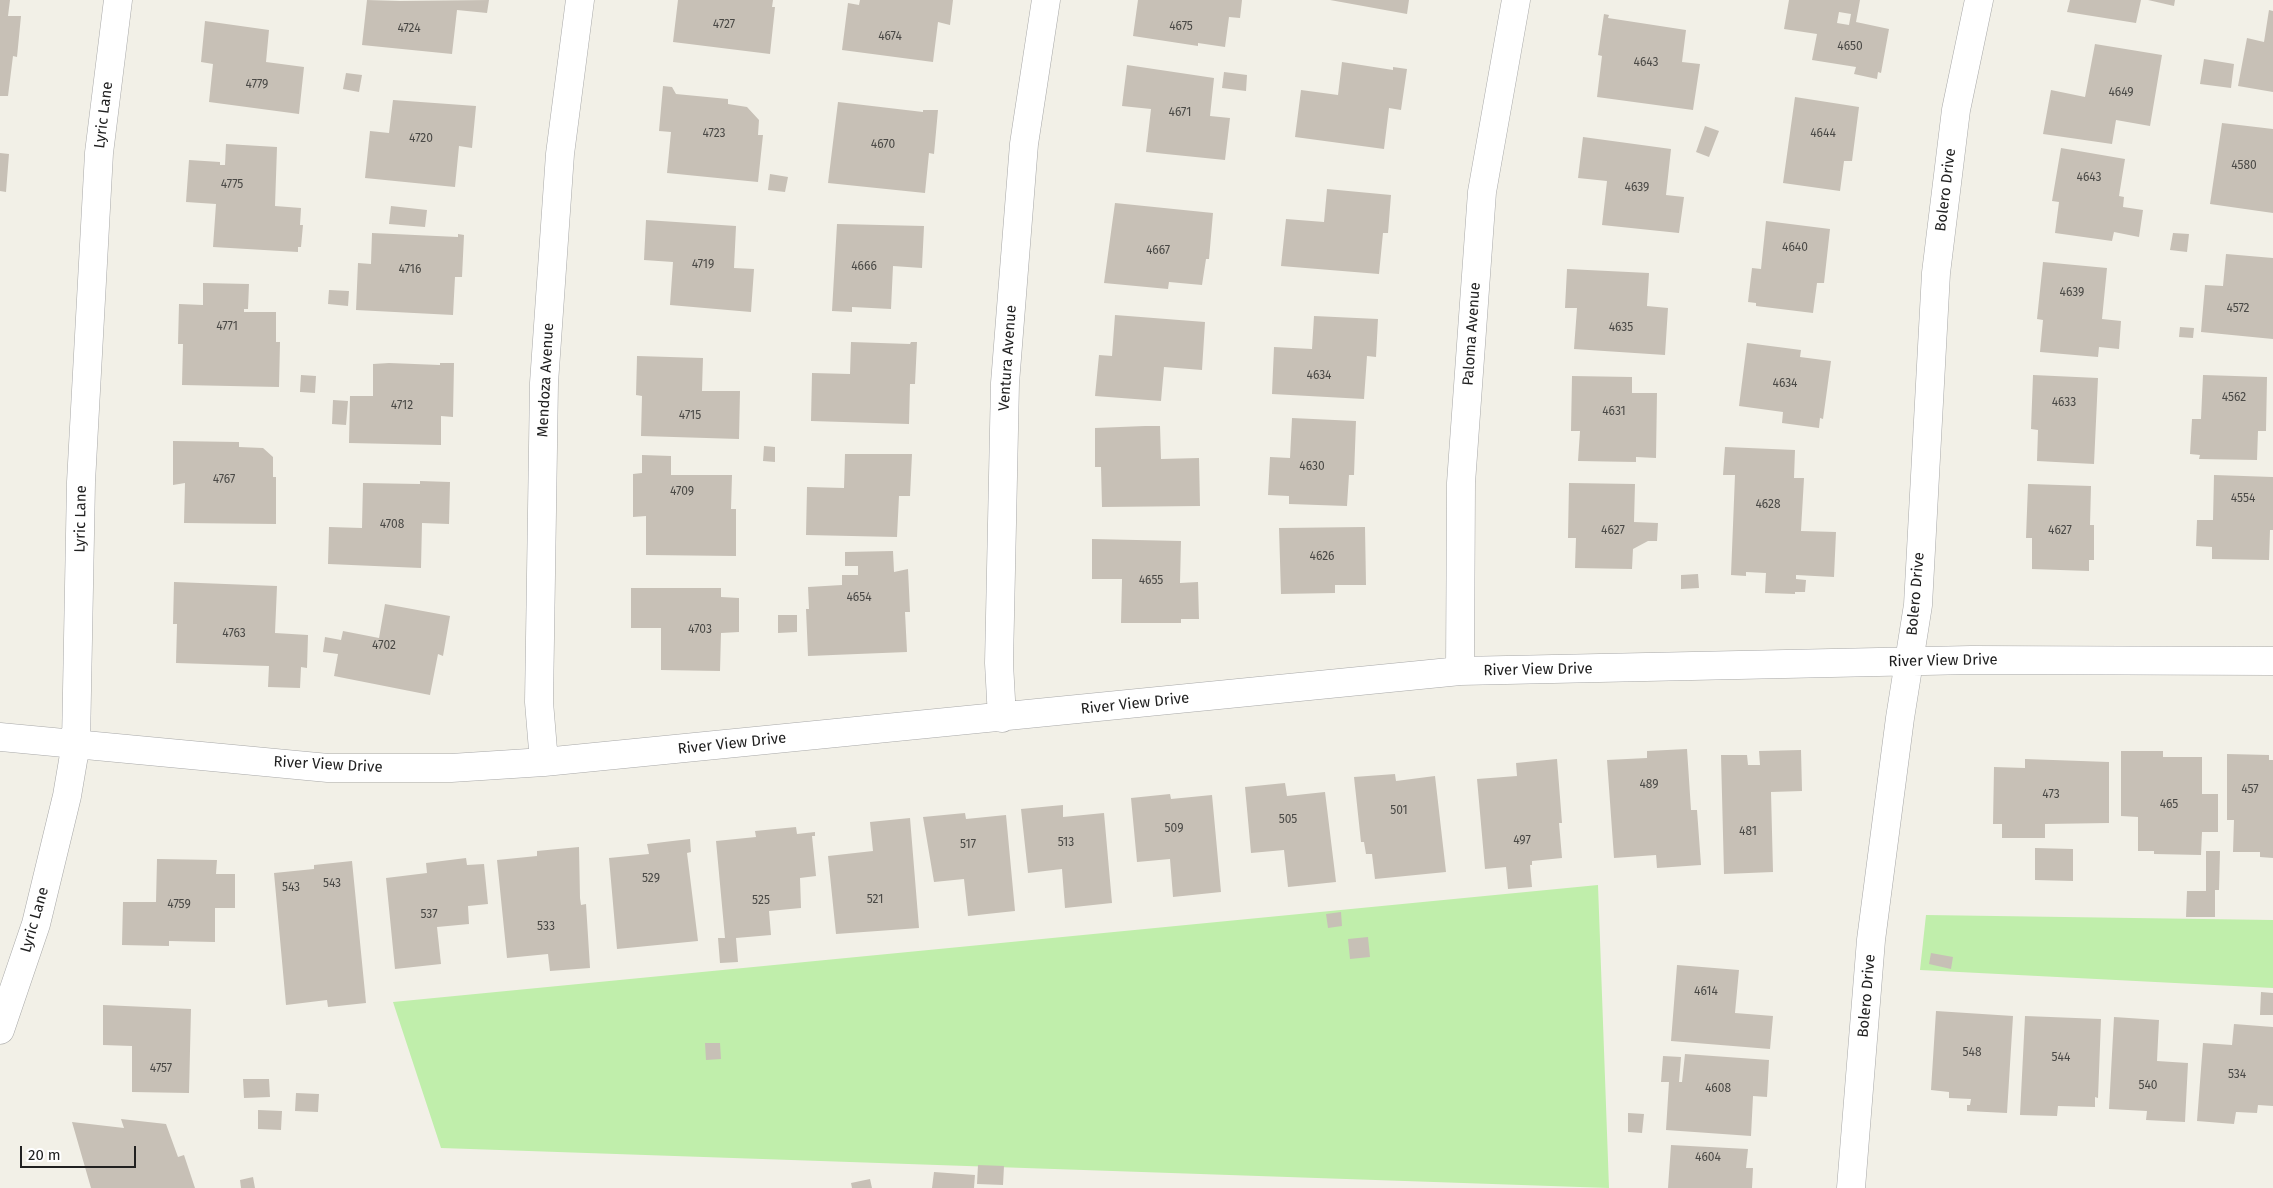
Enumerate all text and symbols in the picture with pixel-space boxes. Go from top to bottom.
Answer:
house number: 4727 [713,18,735,32]
house number: 4675 [1169,20,1193,34]
house number: 4724 [397,22,421,36]
house number: 4674 [878,30,902,44]
house number: 4650 [1837,40,1863,54]
house number: 4643 [1634,56,1658,70]
house number: 4779 [246,78,268,92]
street label: Lyric Lane [91,80,117,150]
house number: 4649 [2108,86,2134,100]
house number: 4671 [1169,106,1191,120]
house number: 4723 [702,127,726,141]
house number: 4644 [1810,127,1836,141]
house number: 4720 [409,132,433,146]
house number: 4670 [871,138,895,152]
street label: Bolero Drive [1932,147,1960,233]
house number: 4580 [2231,159,2257,173]
house number: 4643 [2077,171,2101,185]
house number: 4775 [221,178,243,192]
house number: 4639 [1625,181,1649,195]
house number: 4640 [1782,241,1808,255]
house number: 4667 [1146,244,1170,258]
house number: 4719 [692,258,714,272]
house number: 4666 [851,260,877,274]
house number: 4716 [399,263,421,277]
street label: Paloma Avenue [1459,282,1485,386]
house number: 4639 [2060,286,2084,300]
house number: 4572 [2226,302,2250,316]
street label: Ventura Avenue [995,304,1021,412]
house number: 4771 [216,320,238,334]
house number: 4635 [1609,321,1633,335]
street label: Mendoza Avenue [534,322,558,438]
house number: 4634 [1307,369,1331,383]
house number: 4634 [1773,377,1797,391]
house number: 4562 [2222,391,2246,405]
house number: 4633 [2052,396,2076,410]
house number: 4712 [391,399,413,413]
house number: 4631 [1602,405,1626,419]
house number: 4715 [679,409,701,423]
house number: 4630 [1299,460,1325,474]
house number: 4767 [213,473,235,487]
street label: Lyric Lane [71,485,91,553]
house number: 4709 [670,485,694,499]
house number: 4554 [2231,492,2255,506]
house number: 4628 [1755,498,1781,512]
house number: 4708 [380,518,404,532]
house number: 4627 [1601,524,1625,538]
house number: 4627 [2048,524,2072,538]
house number: 4626 [1310,550,1334,564]
street label: Bolero Drive [1903,552,1929,636]
house number: 4655 [1139,574,1163,588]
house number: 4654 [846,591,872,605]
house number: 4703 [688,623,712,637]
house number: 4763 [222,627,246,641]
house number: 4702 [372,639,396,653]
street label: River View Drive [1888,651,1998,671]
street label: River View Drive [1483,660,1593,680]
street label: River View Drive [1080,689,1190,719]
street label: River View Drive [677,729,787,759]
street label: River View Drive [273,753,383,777]
house number: 489 [1639,778,1659,792]
house number: 457 [2241,783,2259,797]
house number: 473 [2042,788,2060,802]
house number: 465 [2160,798,2178,812]
house number: 501 [1390,804,1408,818]
house number: 505 [1279,813,1297,827]
house number: 509 [1165,822,1183,836]
house number: 481 [1739,825,1757,839]
house number: 497 [1513,834,1531,848]
house number: 513 [1058,836,1074,850]
house number: 517 [960,838,976,852]
house number: 529 [642,872,660,886]
house number: 543 [323,877,341,891]
house number: 543 [282,881,300,895]
street label: Lyric Lane [17,885,53,955]
house number: 521 [867,893,883,907]
house number: 525 [752,894,770,908]
house number: 4759 [167,898,191,912]
house number: 537 [420,908,438,922]
house number: 533 [537,920,555,934]
street label: Bolero Drive [1854,954,1880,1038]
house number: 4614 [1694,985,1718,999]
house number: 548 [1962,1046,1982,1060]
house number: 544 [2052,1051,2070,1065]
house number: 4757 [150,1062,172,1076]
house number: 534 [2228,1068,2246,1082]
house number: 540 [2138,1079,2158,1093]
house number: 4608 [1705,1082,1731,1096]
scale bar [22,1136,139,1168]
text: 20 m [28,1146,61,1164]
house number: 4604 [1695,1151,1721,1165]

